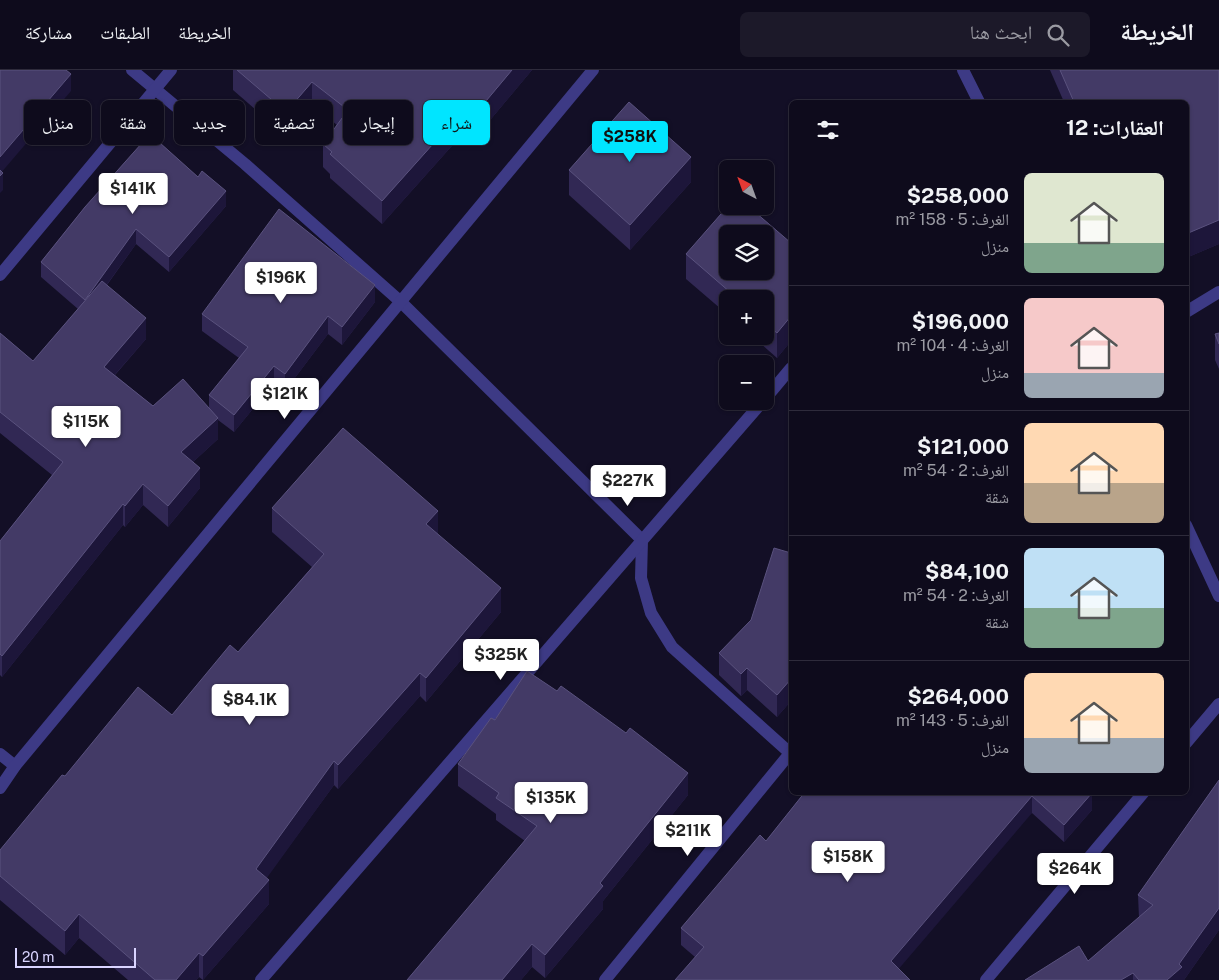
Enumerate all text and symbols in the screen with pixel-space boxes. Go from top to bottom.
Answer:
search box [740,12,1090,57]
text: الخريطة [1120,17,1194,45]
text: ابحث هنا [970,21,1032,43]
icon: search [1044,21,1072,49]
text: مشاركة [25,22,72,43]
text: الطبقات [100,22,150,43]
text: الخريطة [178,22,231,43]
chip: منزل [24,100,91,145]
chip: شقة [101,100,164,145]
chip: جديد [174,100,245,145]
chip: تصفية [255,100,333,145]
chip: إيجار [343,100,413,145]
chip: شراء [423,100,490,145]
text: العقارات: 12 [1066,115,1164,140]
icon: filters [814,116,842,144]
pin: $258K [595,121,665,163]
text: $258K [603,127,657,146]
north arrow [719,160,774,215]
map controls [719,160,774,410]
pin: $141K [98,172,168,215]
text: $141K [110,179,156,198]
text: $258,000 [907,183,1009,208]
icon: home [1064,193,1124,253]
text: الغرف: 5 · 158 m² [895,210,1009,229]
button: layers [719,225,774,280]
text: منزل [981,237,1009,256]
pin: $196K [246,262,316,304]
text: $196K [256,268,306,287]
button: + [719,290,774,345]
text: $196,000 [912,309,1009,334]
icon: home [1064,318,1124,378]
text: الغرف: 4 · 104 m² [896,336,1009,355]
button: − [719,355,774,410]
text: منزل [981,363,1009,382]
pin: $121K [250,378,320,420]
text: $121K [262,384,308,403]
pin: $115K [51,406,121,448]
text: $115K [63,412,109,431]
text: $121,000 [917,434,1009,459]
icon: home [1064,443,1124,503]
text: الغرف: 2 · 54 m² [903,461,1009,480]
pin: $227K [593,464,663,507]
text: $227K [602,471,654,490]
text: شقة [985,488,1009,507]
text: $84,100 [925,559,1009,584]
icon: home [1064,568,1124,628]
text: الغرف: 2 · 54 m² [903,586,1009,605]
text: شقة [985,613,1009,632]
pin: $325K [466,638,536,681]
text: $325K [474,645,528,664]
pin: $84.1K [209,684,291,726]
text: $264,000 [908,684,1009,709]
text: $84.1K [223,690,277,709]
icon: home [1064,693,1124,753]
text: الغرف: 5 · 143 m² [896,711,1009,730]
text: منزل [981,738,1009,757]
pin: $135K [516,782,586,824]
text: $135K [526,788,576,807]
pin: $211K [653,814,723,857]
text: $211K [665,821,711,840]
pin: $158K [813,840,883,883]
text: $158K [823,847,873,866]
pin: $264K [1040,852,1110,895]
text: $264K [1048,859,1102,878]
scale bar [15,945,136,968]
text: 20 m [22,949,54,965]

